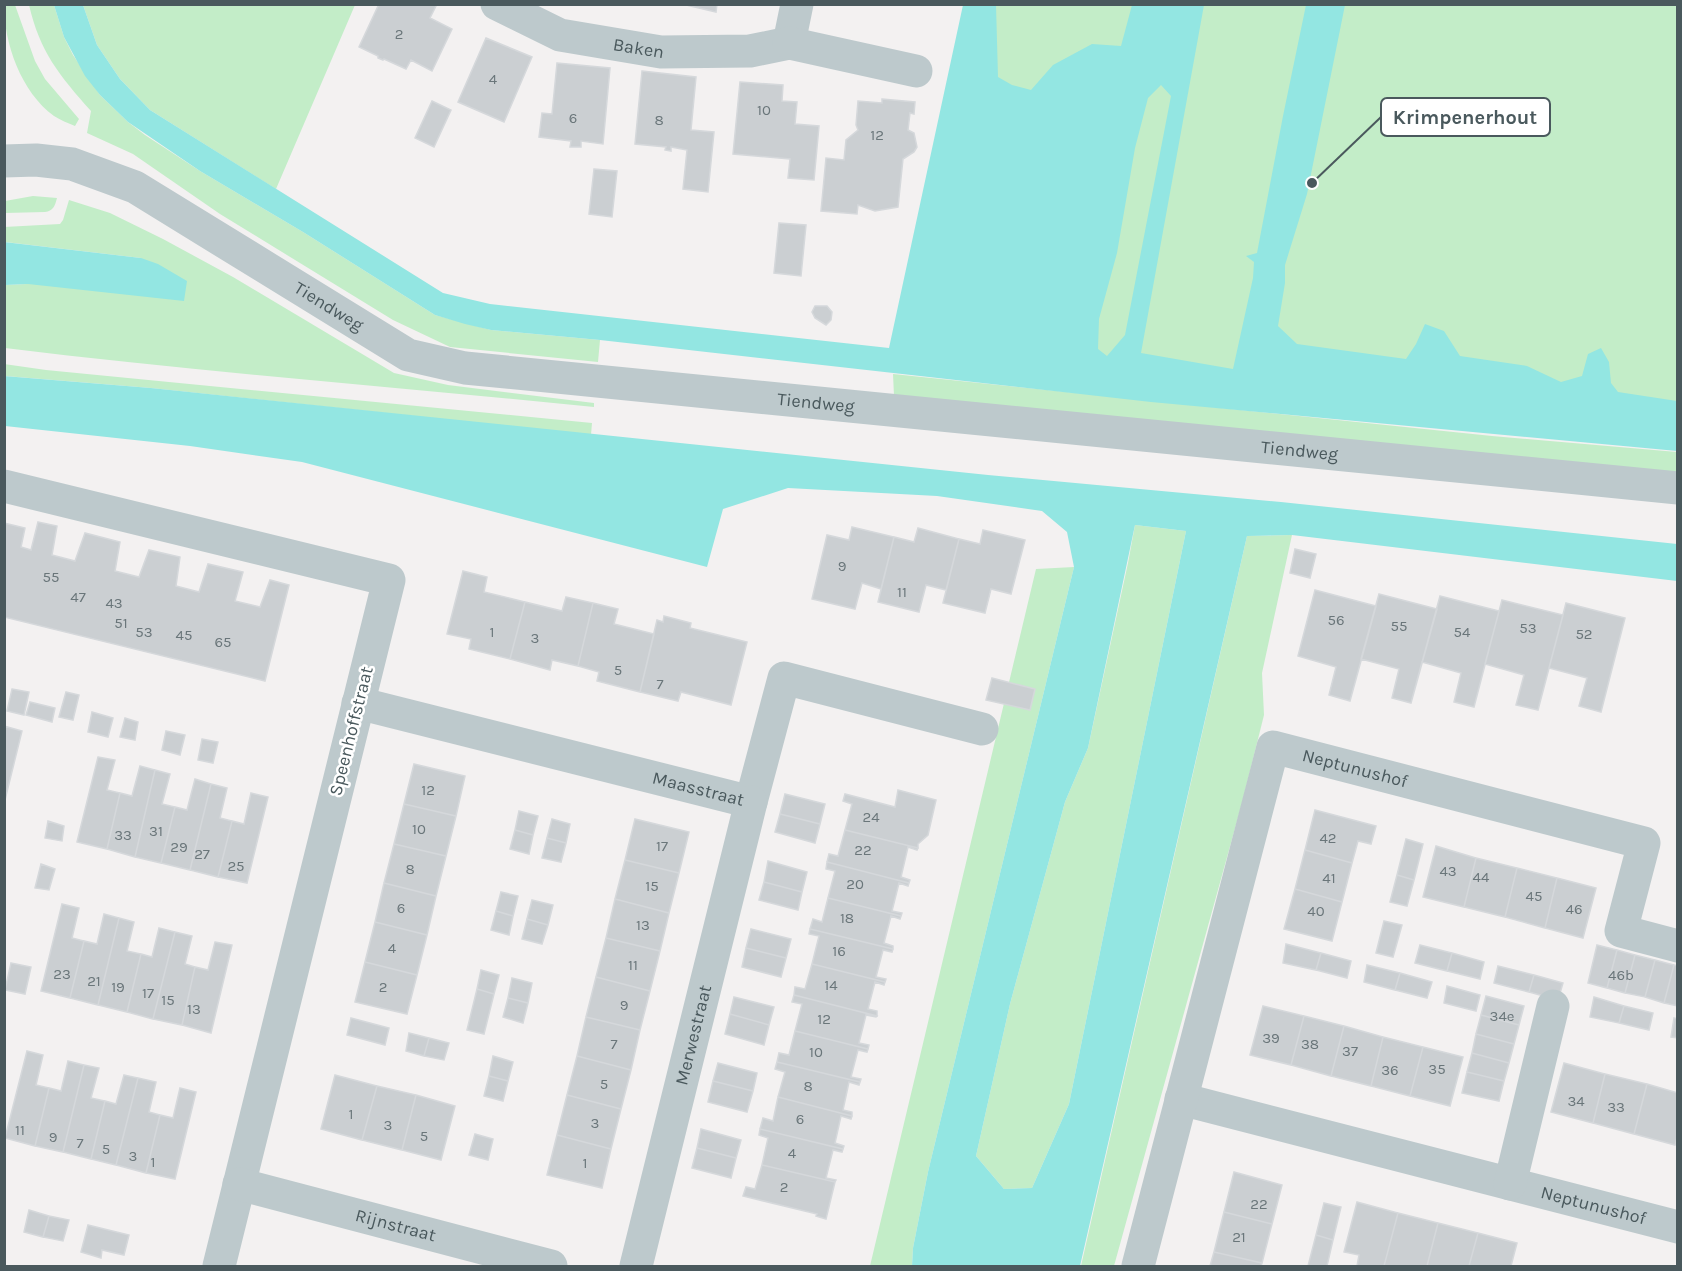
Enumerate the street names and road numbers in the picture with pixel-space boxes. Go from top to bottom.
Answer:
street label: Baken [612,33,666,63]
street label: Tiendweg [290,277,368,336]
street label: Tiendweg [776,388,856,417]
street label: Tiendweg [1260,436,1339,465]
street label: Speenhoffstraat [324,664,378,798]
street label: Neptunushof [1300,744,1411,793]
street label: Maasstraat [650,767,747,811]
street label: Merwestraat [670,982,716,1087]
street label: Neptunushof [1539,1181,1649,1230]
street label: Rijnstraat [353,1204,438,1246]

